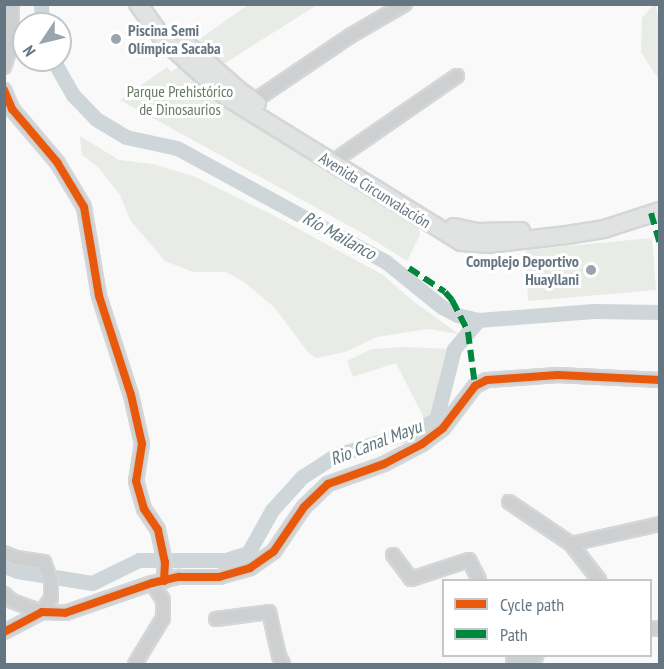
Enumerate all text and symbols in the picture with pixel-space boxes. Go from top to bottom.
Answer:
north arrow [12,12,72,72]
place label: Piscina Semi Olímpica Sacaba [128,20,221,58]
marker: Piscina Semi Olímpica Sacaba [109,32,123,46]
text: N [18,42,40,60]
park label: Parque Prehistórico de Dinosaurios [127,81,233,119]
street label: Avenida Circunvalación [316,148,434,232]
water label: Río Mailanco [299,207,379,265]
place label: Complejo Deportivo Huayllani [466,251,579,289]
marker: Complejo Deportivo Huayllani [584,263,598,277]
water label: Rio Canal Mayu [327,416,425,470]
legend [442,579,652,657]
text: Cycle path [500,593,564,616]
text: Path [500,623,528,646]

